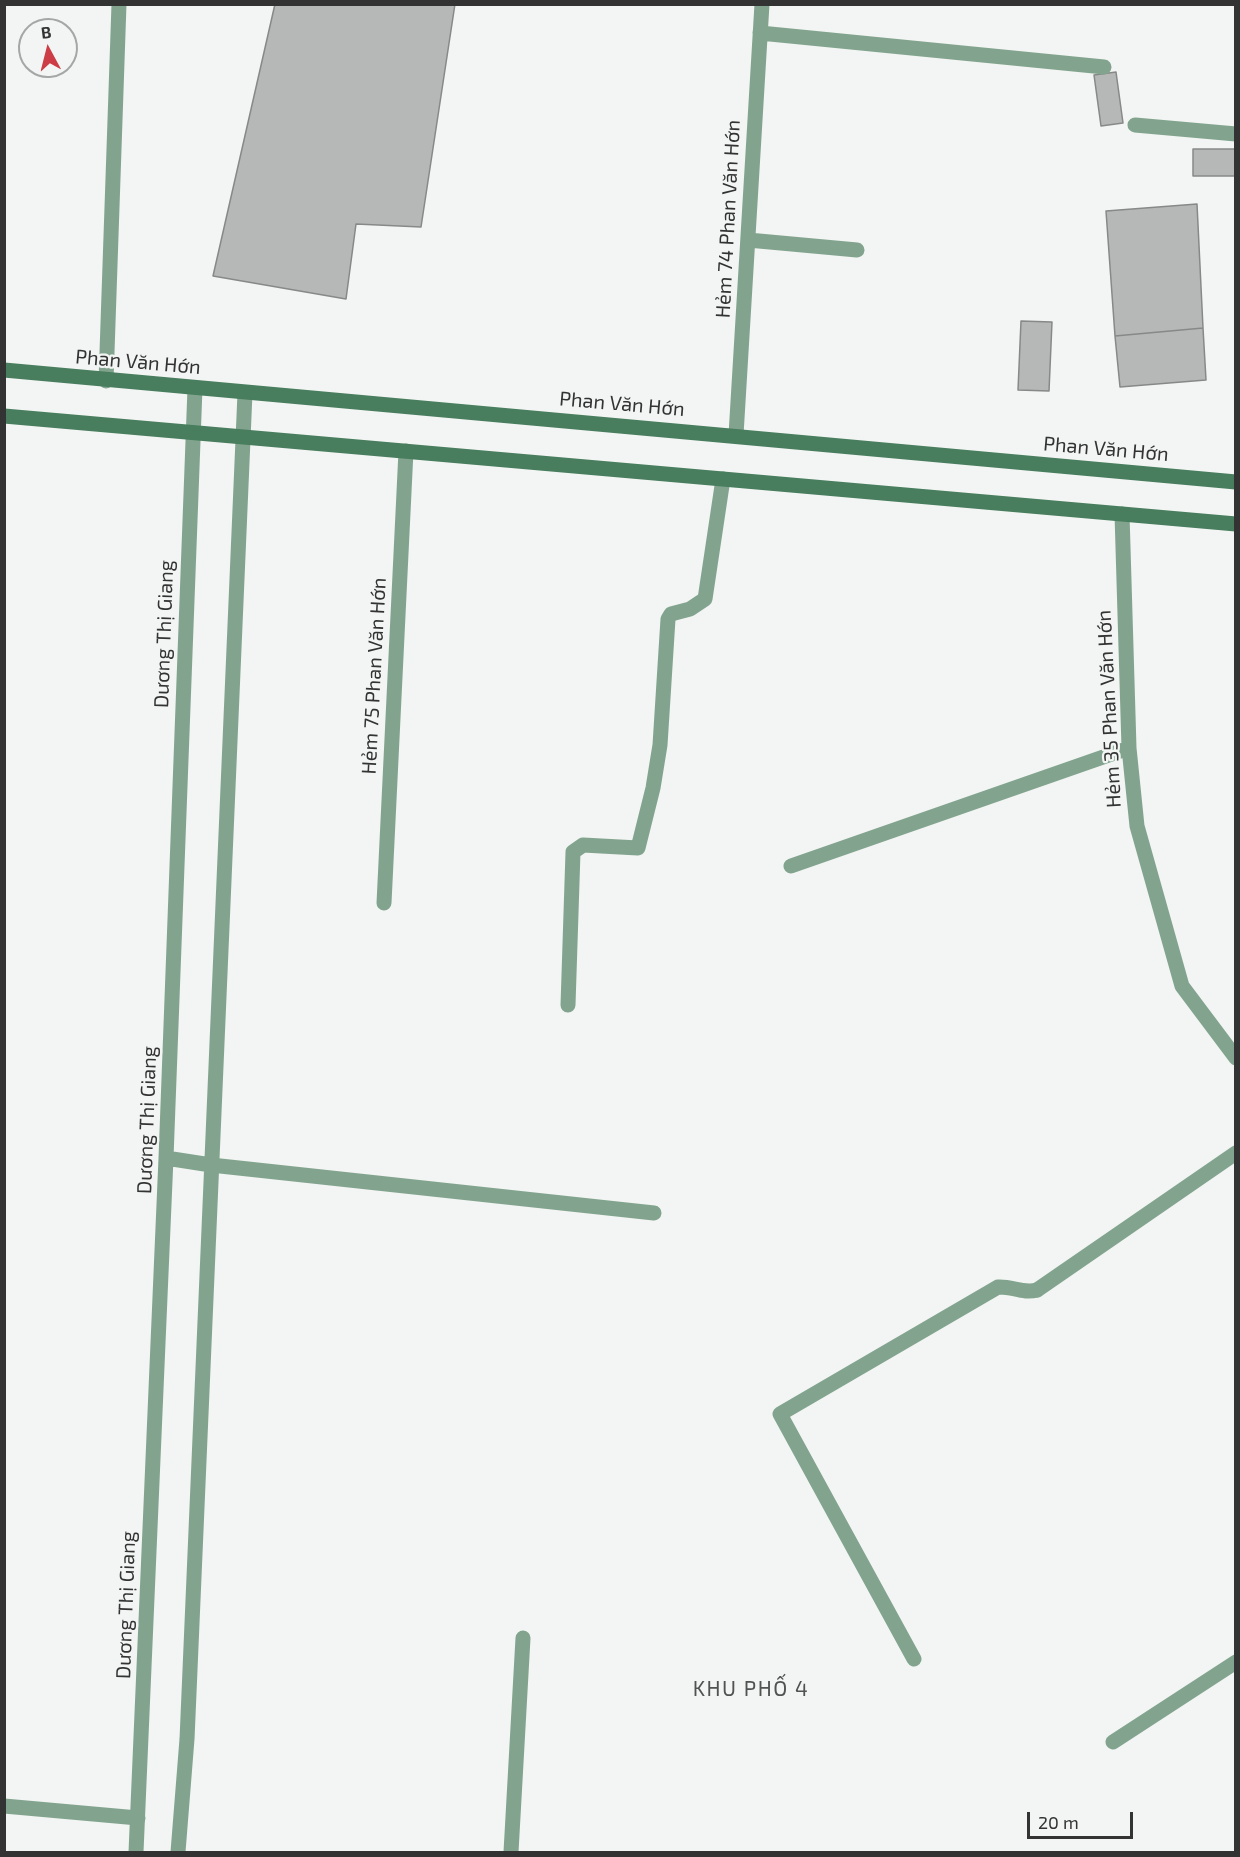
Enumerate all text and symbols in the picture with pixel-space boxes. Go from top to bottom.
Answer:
north arrow [18,18,78,78]
text: B [40,22,52,42]
street label: Hẻm 74 Phan Văn Hớn [711,119,745,319]
street label: Phan Văn Hớn [74,345,202,379]
street label: Phan Văn Hớn [558,387,686,421]
street label: Phan Văn Hớn [1042,432,1170,466]
street label: Dương Thị Giang [149,560,179,708]
street label: Hẻm 75 Phan Văn Hớn [357,577,391,775]
street label: Hẻm 35 Phan Văn Hớn [1092,609,1126,809]
street label: Dương Thị Giang [132,1046,162,1194]
street label: Dương Thị Giang [111,1531,141,1679]
district label: KHU PHỐ 4 [693,1676,809,1702]
scale bar [1030,1800,1136,1838]
text: 20 m [1038,1811,1079,1833]

